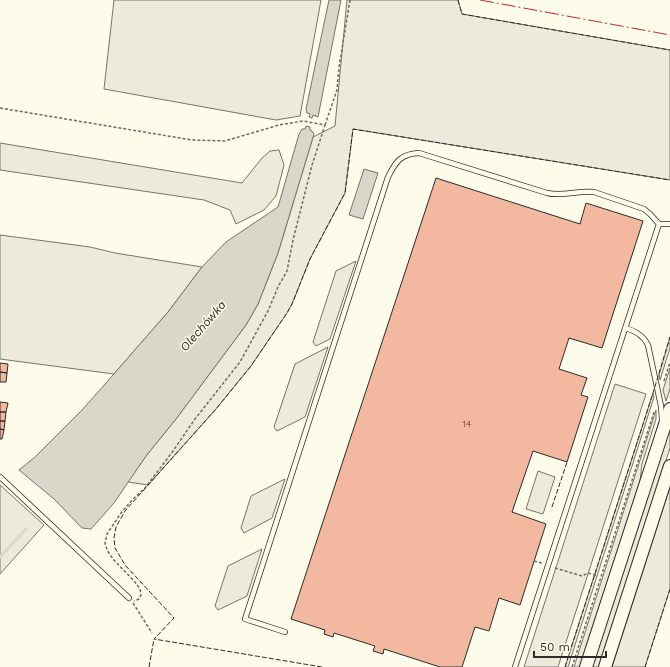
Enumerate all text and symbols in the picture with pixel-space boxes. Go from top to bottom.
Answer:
water label: Olechówka [177,297,229,354]
house number: 14 [462,419,472,429]
scale bar [534,633,606,659]
text: 50 m [540,640,570,654]

